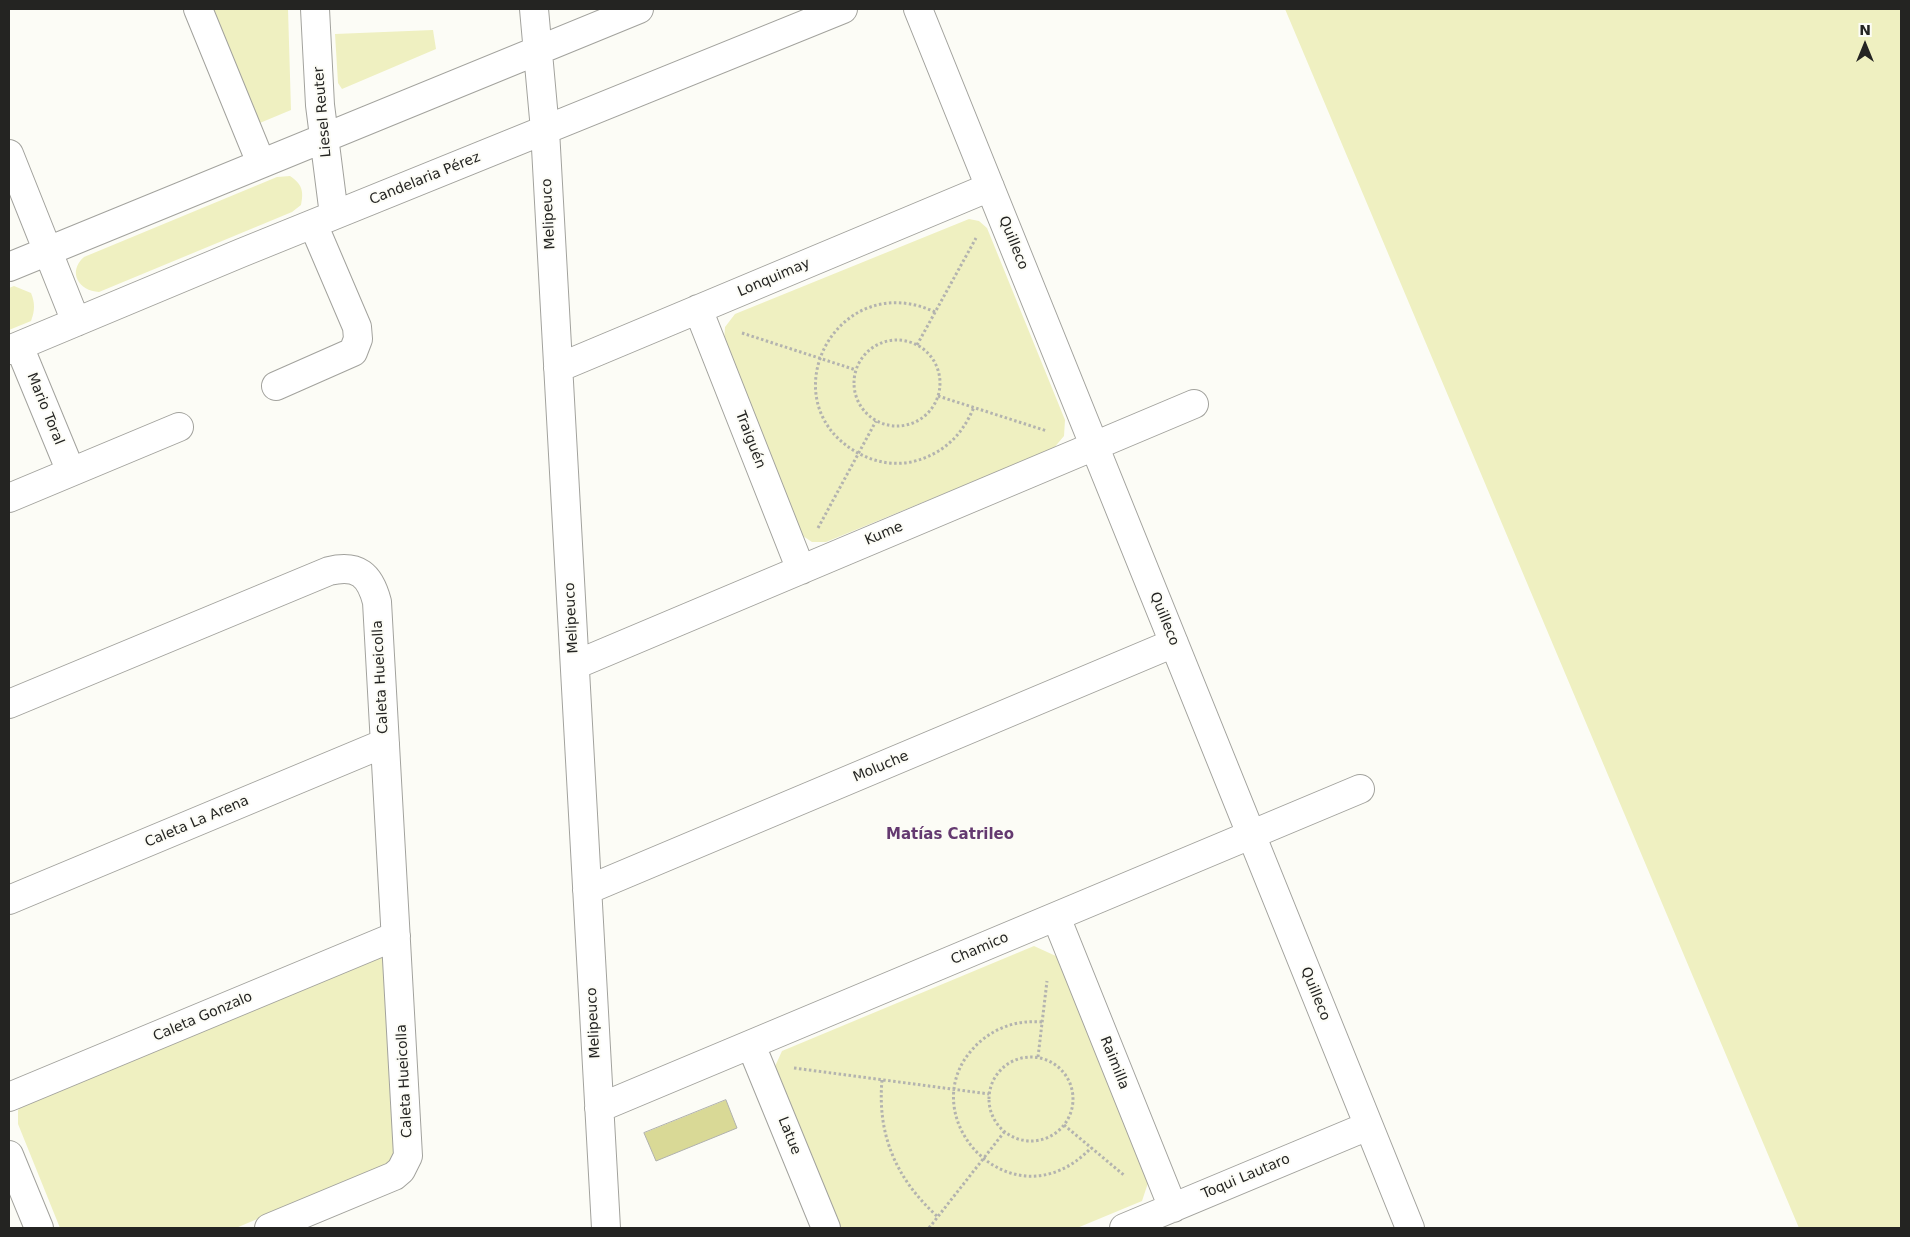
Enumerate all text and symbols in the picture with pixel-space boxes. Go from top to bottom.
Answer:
north arrow [1840,20,1890,70]
text: N [1859,22,1871,38]
street label: Liesel Reuter [311,66,335,158]
street label: Candelaria Pérez [367,149,483,209]
street label: Melipeuco [539,178,559,250]
street label: Quilleco [995,214,1031,272]
street label: Lonquimay [735,255,813,301]
street label: Mario Toral [23,370,67,448]
street label: Traiguén [731,409,769,471]
street label: Kume [862,519,906,549]
street label: Melipeuco [562,582,582,654]
street label: Quilleco [1146,590,1182,648]
street label: Caleta Hueicolla [370,620,392,734]
street label: Moluche [851,748,911,786]
street label: Caleta La Arena [142,793,252,851]
district label: Matías Catrileo [886,826,1014,844]
street label: Chamico [949,929,1011,969]
street label: Quilleco [1297,965,1333,1023]
street label: Melipeuco [584,987,604,1059]
street label: Caleta Gonzalo [151,989,255,1045]
street label: Caleta Hueicolla [394,1024,416,1138]
street label: Raimilla [1096,1034,1132,1092]
street label: Latue [774,1115,804,1157]
street label: Toqui Lautaro [1199,1151,1293,1203]

